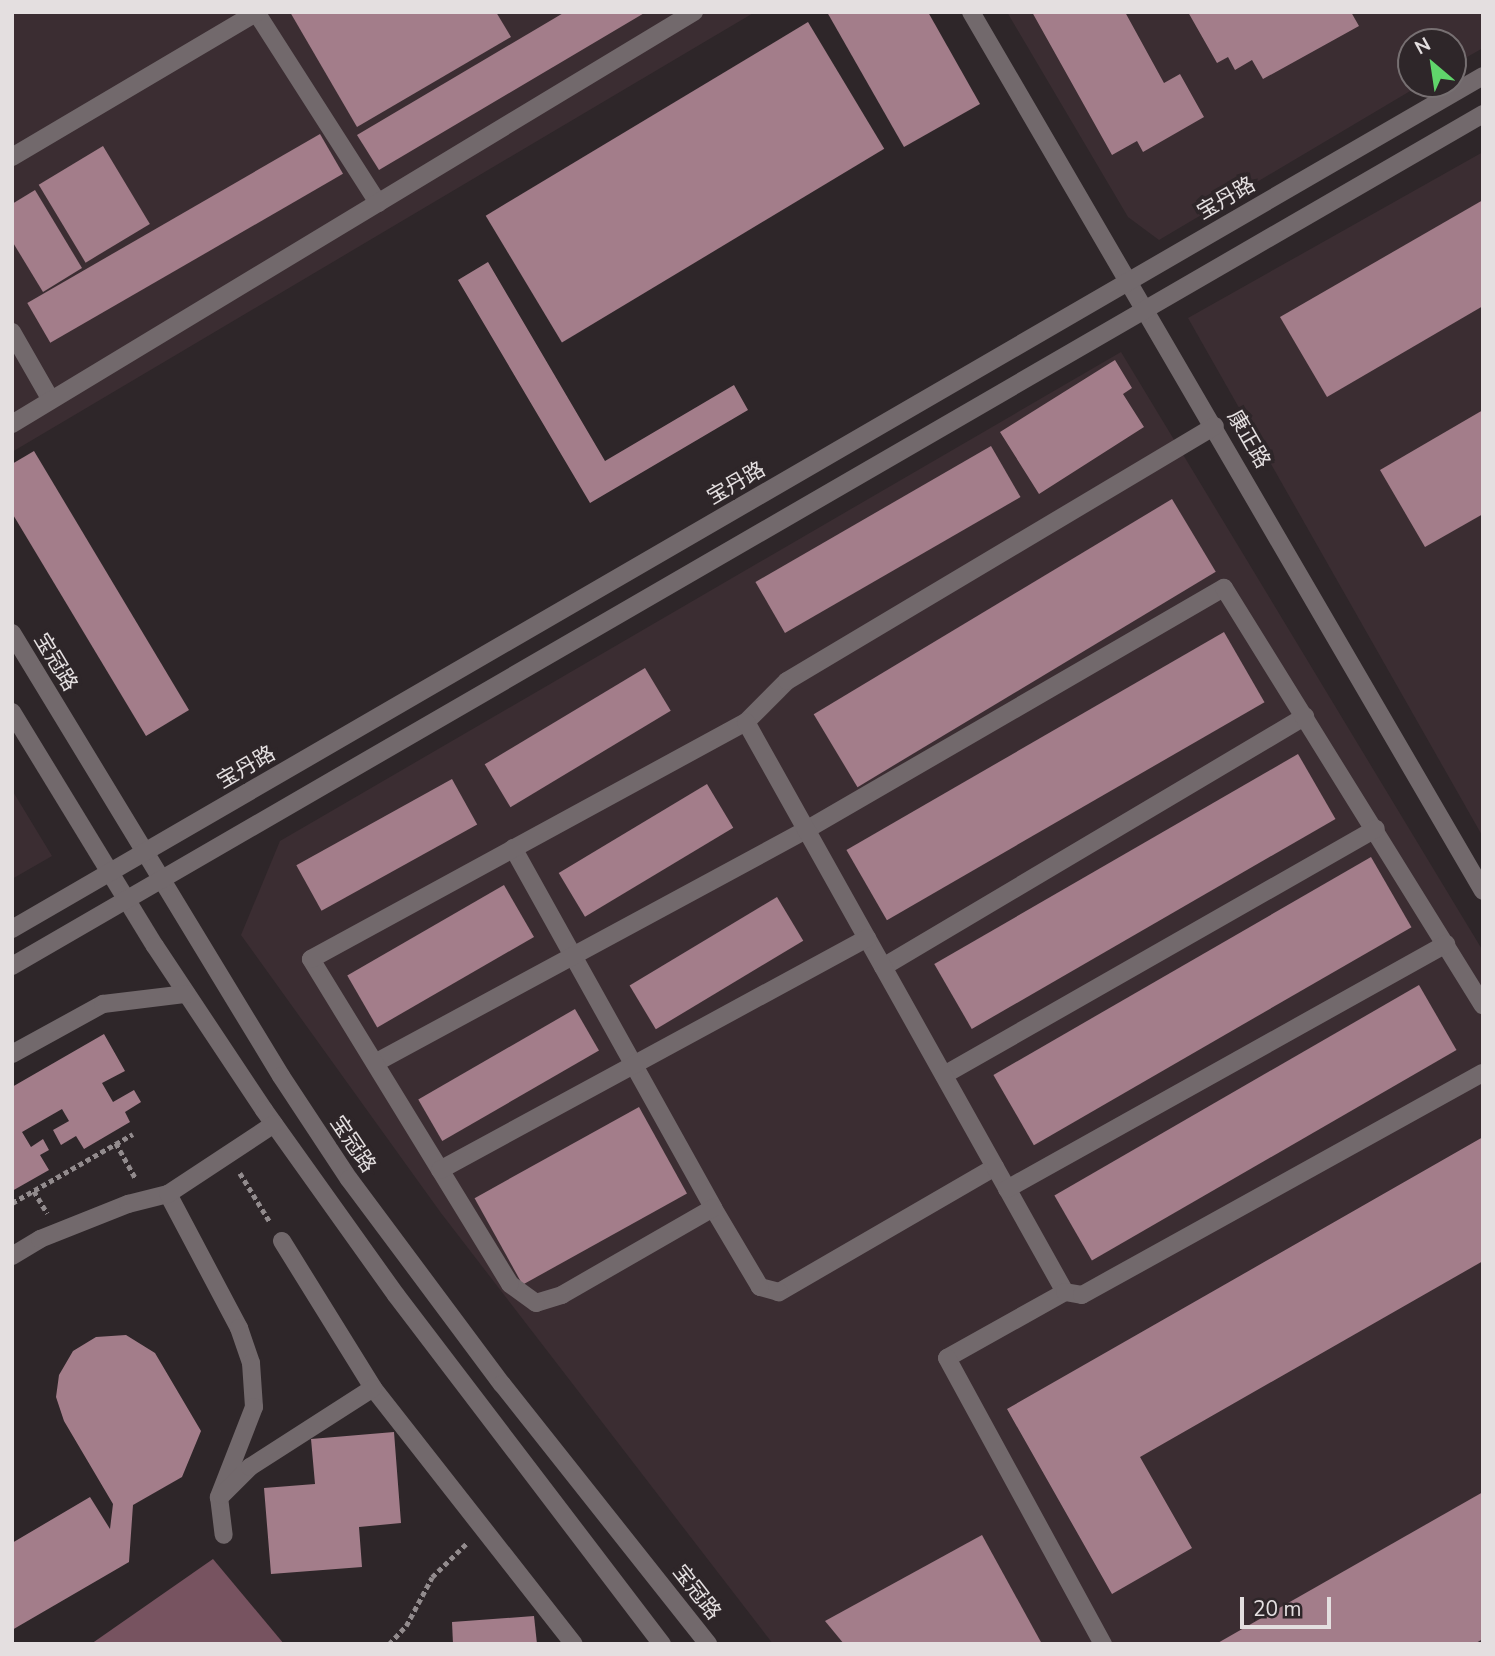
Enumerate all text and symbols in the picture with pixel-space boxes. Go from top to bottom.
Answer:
north arrow [1397,28,1467,98]
text: N [1410,32,1435,61]
street label: 宝丹路 [1192,171,1260,225]
street label: 康正路 [1222,405,1276,473]
street label: 宝丹路 [702,456,770,510]
street label: 宝冠路 [29,629,83,695]
street label: 宝丹路 [212,740,280,794]
street label: 宝冠路 [325,1111,381,1177]
street label: 宝冠路 [668,1559,726,1625]
scale bar [1243,1582,1334,1626]
text: 20 m [1253,1595,1302,1623]

